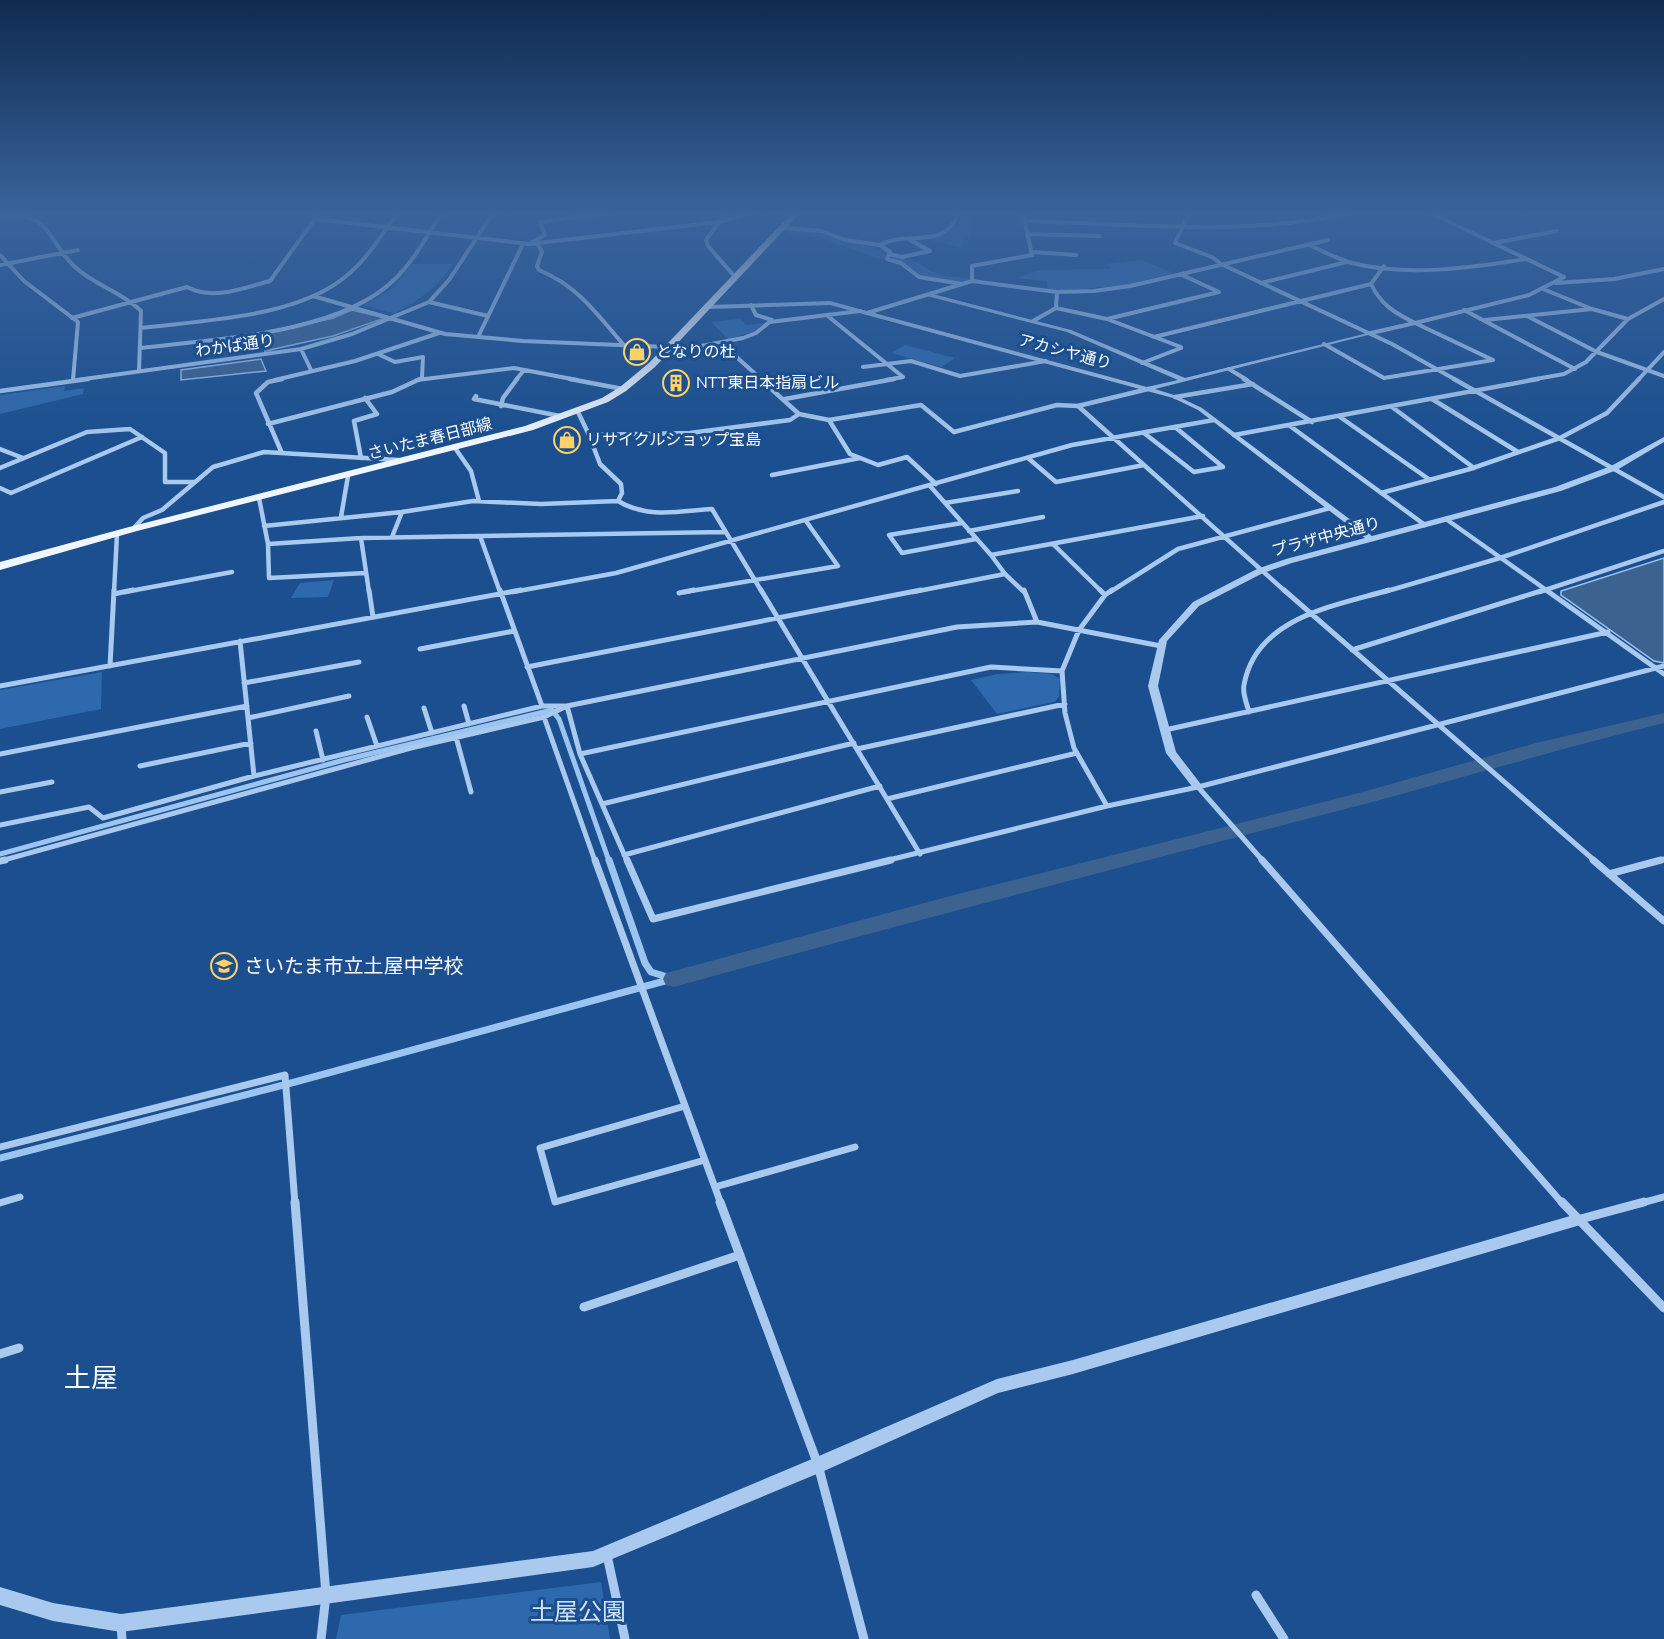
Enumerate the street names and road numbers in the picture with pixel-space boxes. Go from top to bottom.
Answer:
street label: アカシヤ通り [1016,329,1114,375]
street label: わかば通り [194,330,276,362]
street label: さいたま春日部線 [365,413,495,465]
street label: プラザ中央通り [1269,512,1383,562]

